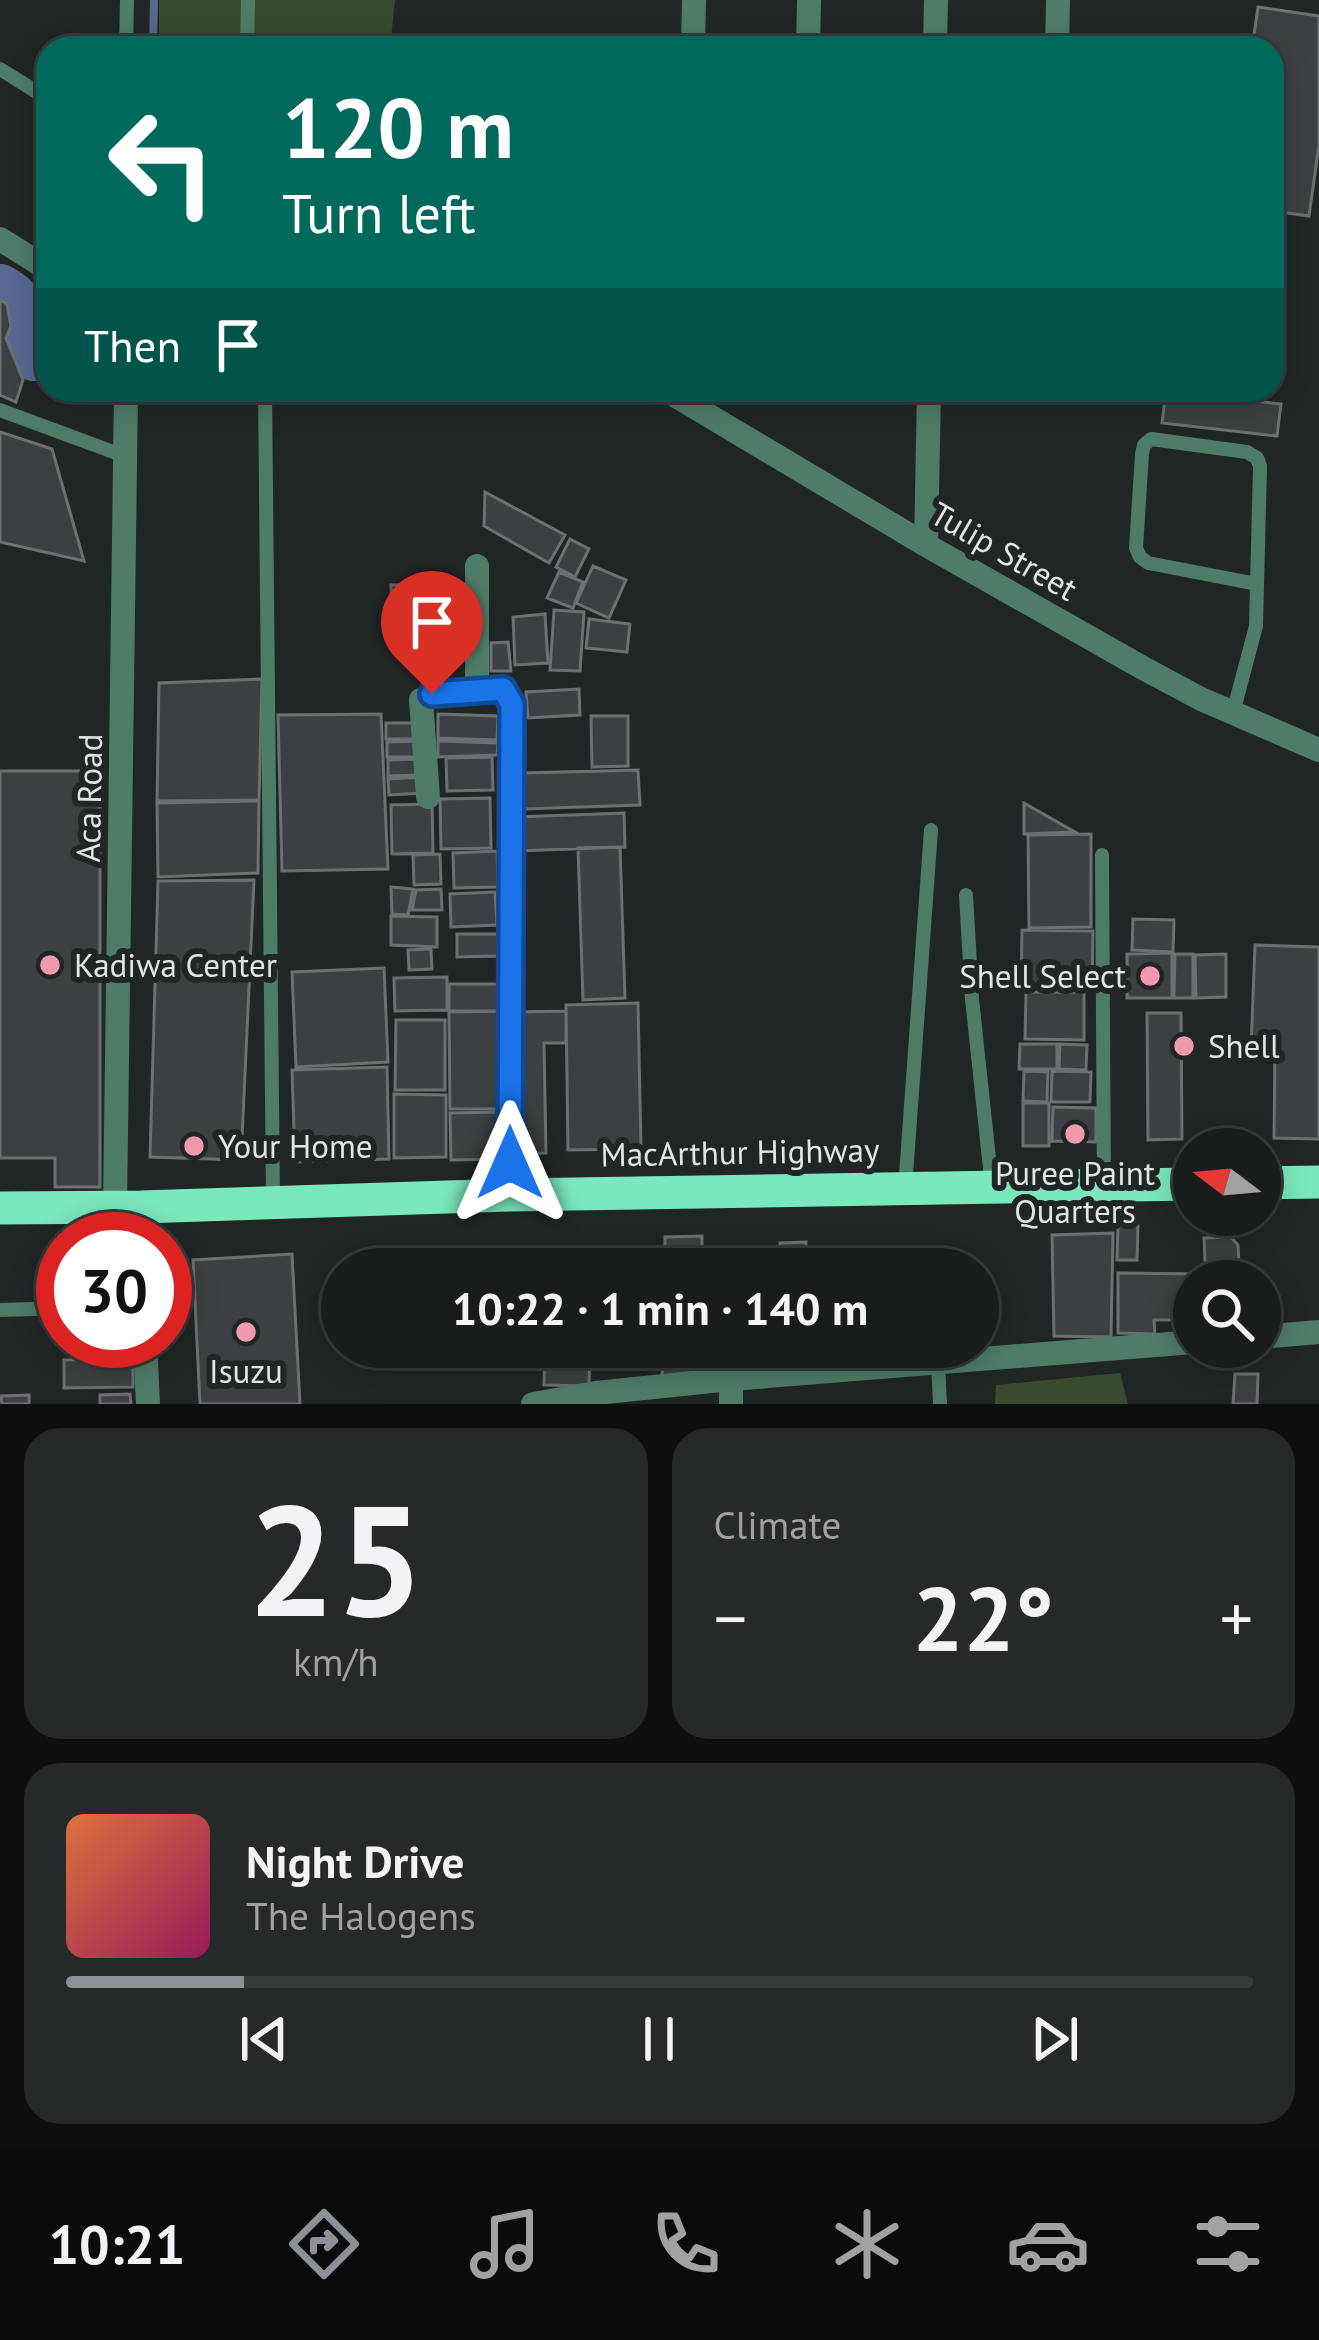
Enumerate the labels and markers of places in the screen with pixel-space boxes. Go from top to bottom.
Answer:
pin [381,571,483,694]
place label: Kadiwa Center [74,943,277,986]
marker: Kadiwa Center [37,952,63,978]
place label: Shell Select [959,954,1126,997]
marker: Shell Select [1137,963,1163,989]
place label: Shell [1208,1024,1280,1067]
marker: Shell [1171,1033,1197,1059]
marker: Puree Paint Quarters [1062,1121,1088,1147]
place label: Your Home [218,1124,373,1167]
marker: Your Home [181,1133,207,1159]
place label: Puree Paint Quarters [995,1151,1155,1232]
marker: Isuzu [233,1319,259,1345]
place label: Isuzu [209,1349,283,1392]

